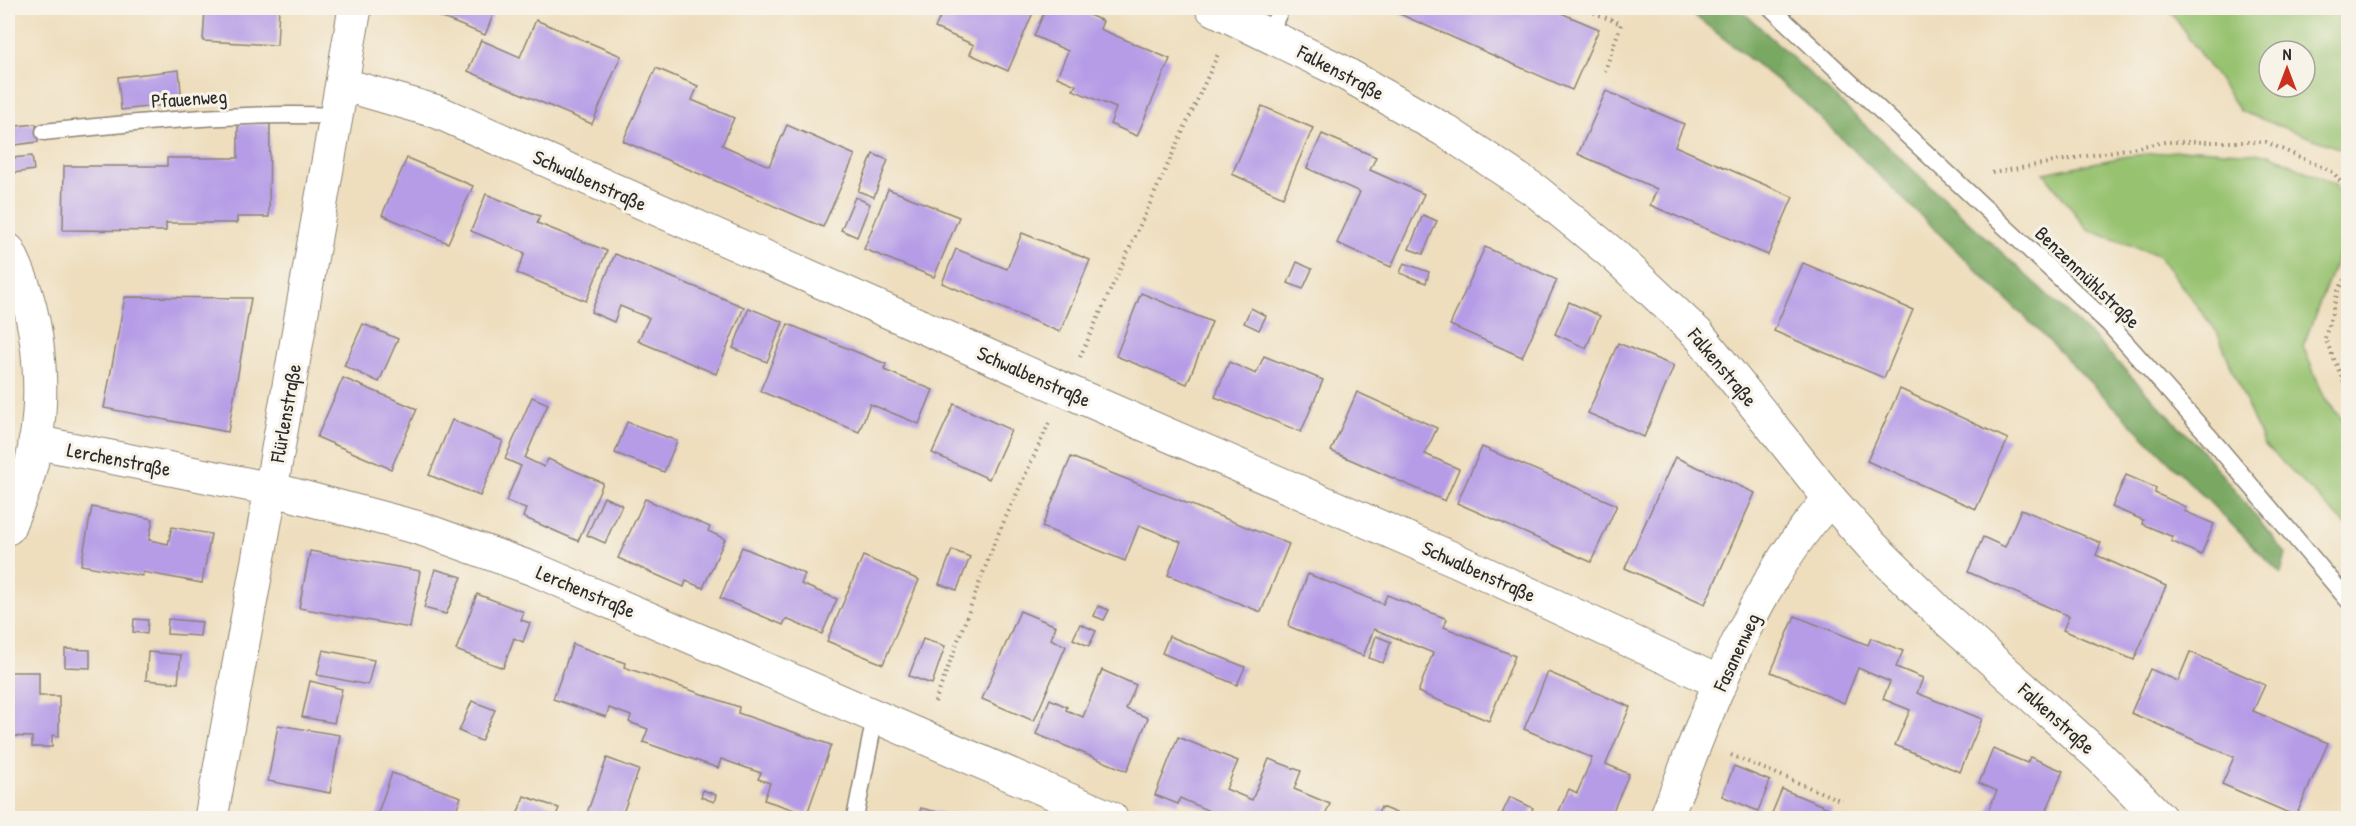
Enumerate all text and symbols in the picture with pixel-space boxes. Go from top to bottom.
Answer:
street label: Falkenstraße [1292,37,1389,106]
north arrow [2257,39,2317,99]
text: N [2283,43,2292,65]
street label: Pfauenweg [150,82,228,114]
street label: Schwalbenstraße [529,143,651,217]
street label: Benzenmühlstraße [2029,220,2147,334]
street label: Falkenstraße [1682,321,1764,412]
street label: Schwalbenstraße [973,339,1095,413]
street label: Flürlenstraße [263,362,307,465]
street label: Lerchenstraße [65,436,173,482]
street label: Schwalbenstraße [1418,534,1540,608]
street label: Lerchenstraße [532,558,640,624]
street label: Fasanenweg [1706,609,1766,696]
street label: Falkenstraße [2012,676,2101,760]

